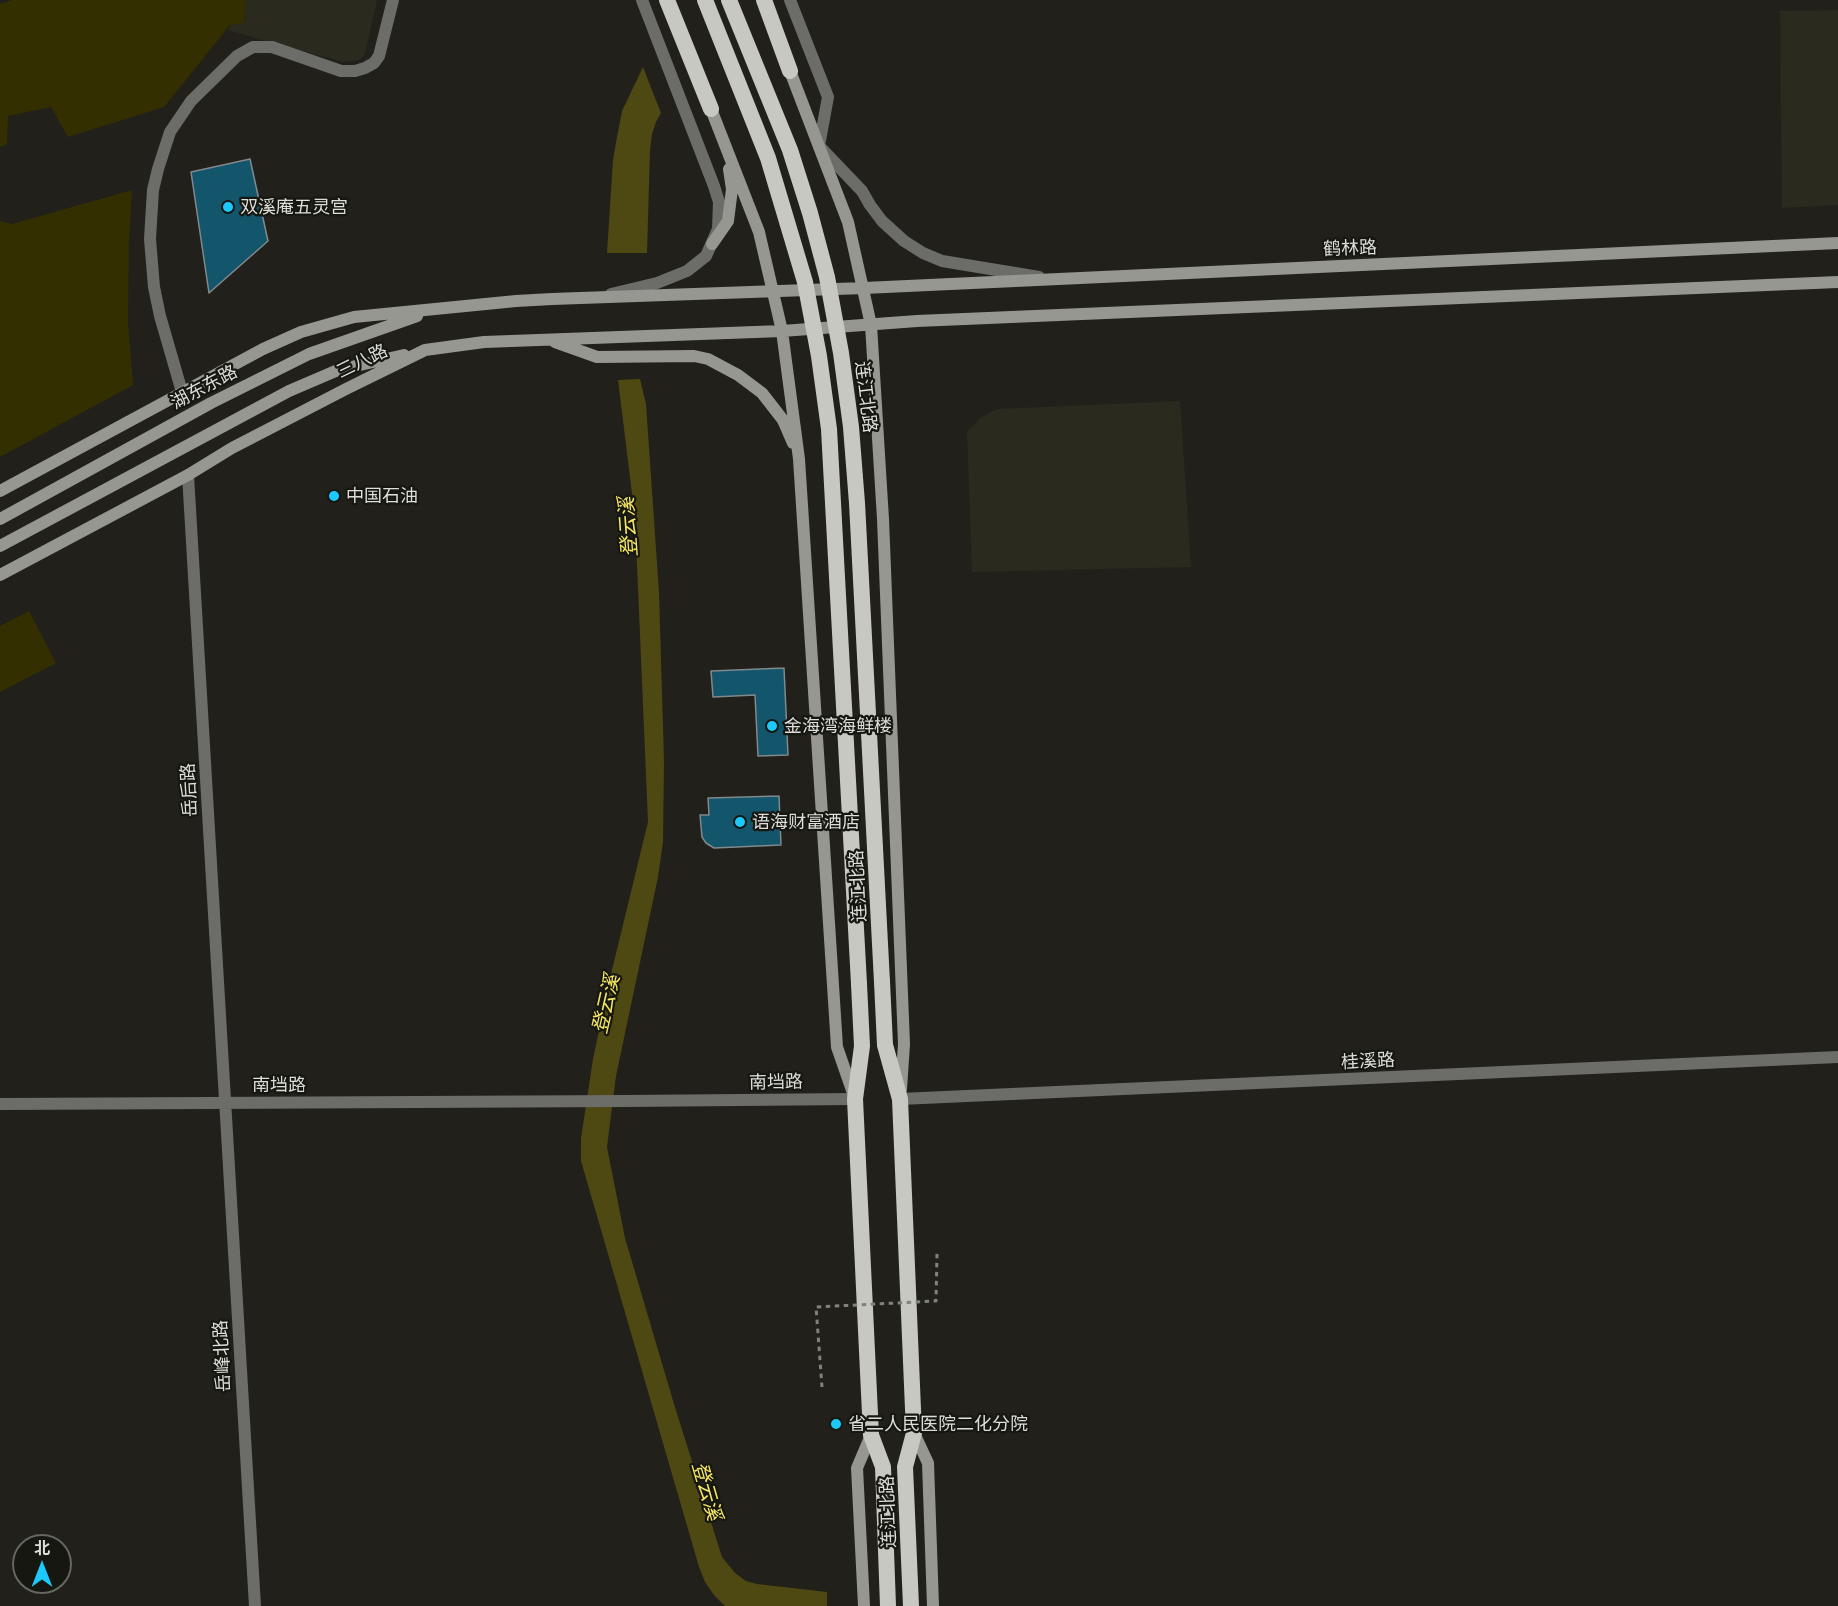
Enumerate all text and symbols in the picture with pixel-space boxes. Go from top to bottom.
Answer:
place label: 双溪庵五灵宫 [240,196,348,218]
marker: 双溪庵五灵宫 [221,200,235,214]
street label: 鹤林路 [1323,236,1377,260]
street label: 三八路 [333,339,391,383]
street label: 连江北路 [851,360,881,434]
street label: 湖东东路 [167,361,241,413]
place label: 中国石油 [346,485,418,507]
marker: 中国石油 [327,489,341,503]
water label: 登云溪 [614,496,642,558]
place label: 金海湾海鲜楼 [784,715,892,737]
marker: 金海湾海鲜楼 [765,719,779,733]
street label: 岳后路 [177,762,201,818]
place label: 语海财富酒店 [752,811,860,833]
marker: 语海财富酒店 [733,815,747,829]
street label: 连江北路 [845,849,871,923]
water label: 登云溪 [588,972,624,1036]
street label: 桂溪路 [1340,1049,1396,1073]
street label: 南垱路 [749,1071,803,1093]
street label: 南垱路 [252,1074,306,1096]
street label: 岳峰北路 [209,1319,235,1393]
place label: 省二人民医院二化分院 [848,1413,1028,1435]
marker: 省二人民医院二化分院 [829,1417,843,1431]
water label: 登云溪 [687,1459,727,1523]
street label: 连江北路 [876,1476,900,1548]
north arrow [12,1534,72,1594]
text: 北 [34,1538,50,1557]

